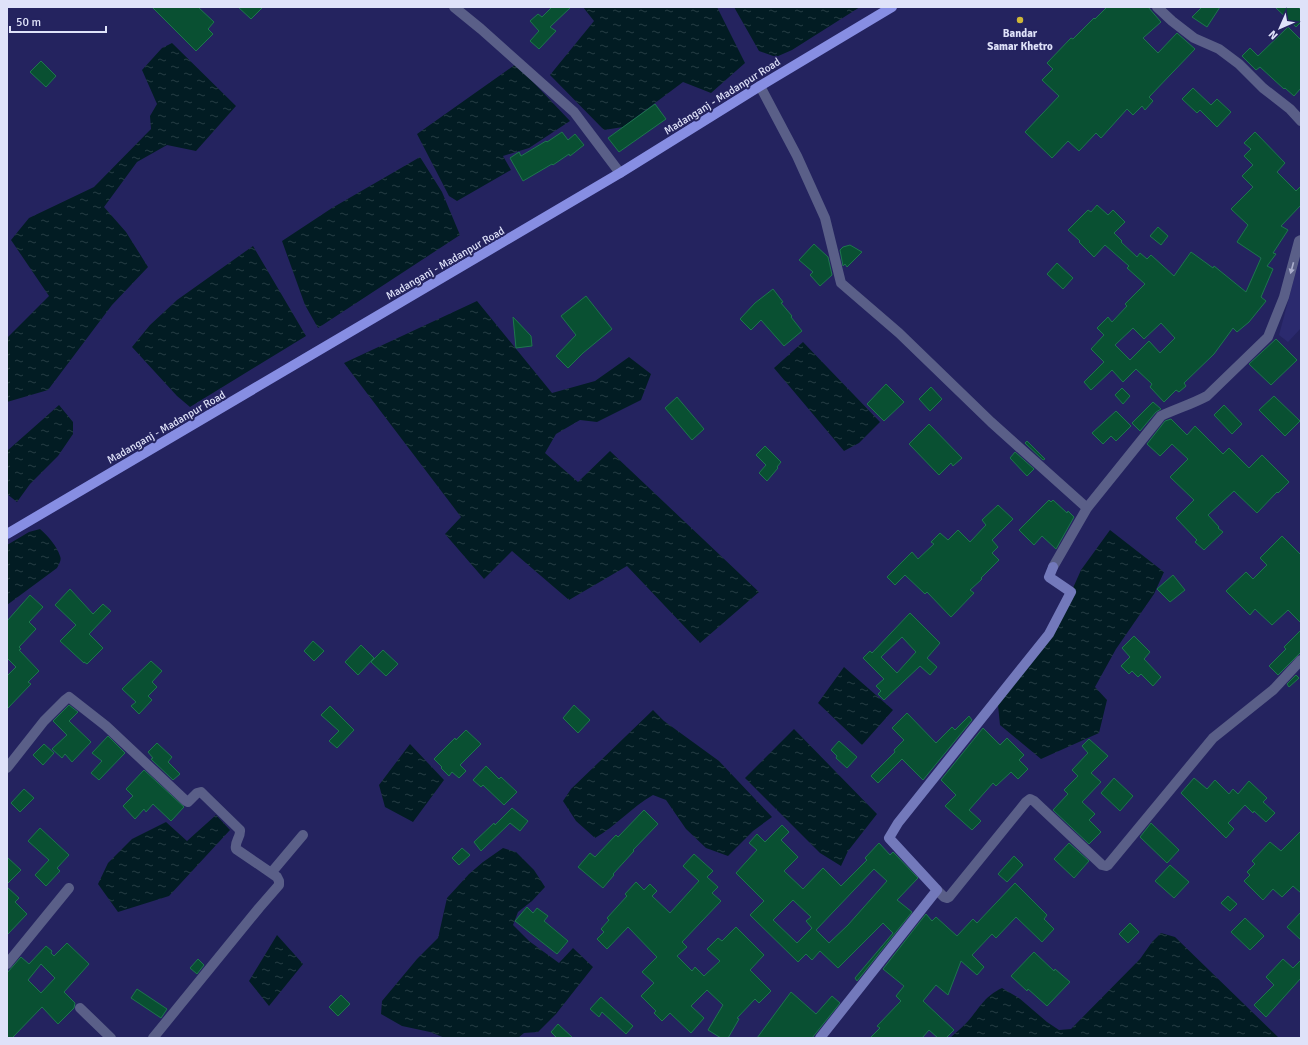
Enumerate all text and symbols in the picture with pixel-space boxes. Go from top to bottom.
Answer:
scale bar [10,8,106,34]
north arrow [1260,8,1300,48]
text: 50 m [16,15,41,30]
marker: Bandar Samar Khetro [1015,15,1025,25]
place label: Bandar Samar Khetro [987,27,1053,53]
text: N [1266,27,1281,42]
street label: Madanganj - Madanpur Road [662,55,783,138]
street label: Madanganj - Madanpur Road [384,224,507,303]
one-way arrow [1289,262,1295,274]
street label: Madanganj - Madanpur Road [105,388,228,467]

